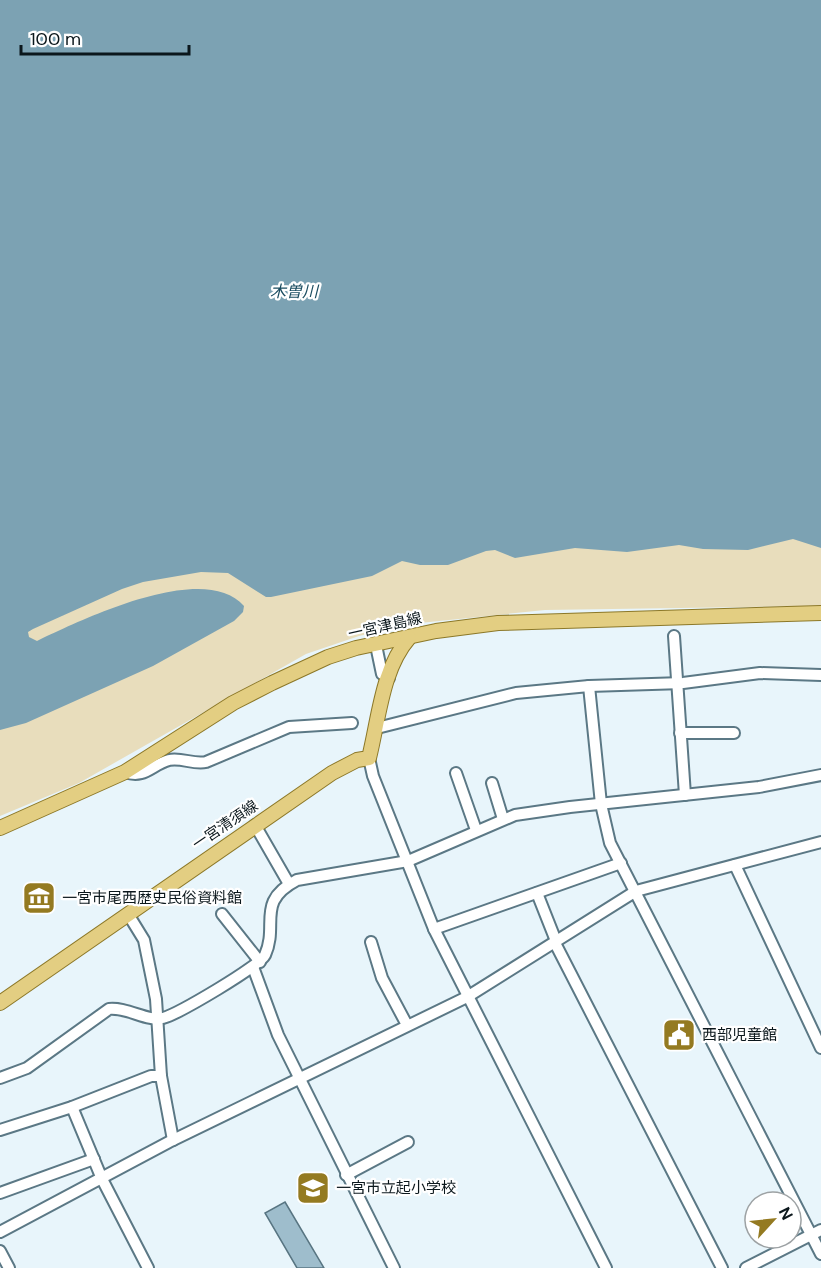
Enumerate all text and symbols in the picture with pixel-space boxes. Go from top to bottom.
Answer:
scale bar [21,18,189,56]
text: 100 m [30,27,81,51]
water label: 木曽川 [270,281,320,302]
street label: 一宮津島線 [346,608,424,644]
street label: 一宮清須線 [188,796,262,854]
museum icon: 一宮市尾西歴史民俗資料館 [21,880,57,916]
place label: 一宮市尾西歴史民俗資料館 [62,888,242,908]
public building icon: 西部児童館 [661,1017,697,1053]
place label: 西部児童館 [702,1025,777,1045]
school or university icon: 一宮市立起小学校 [295,1170,331,1206]
place label: 一宮市立起小学校 [336,1178,456,1198]
north arrow [743,1190,803,1250]
text: N [774,1203,798,1223]

